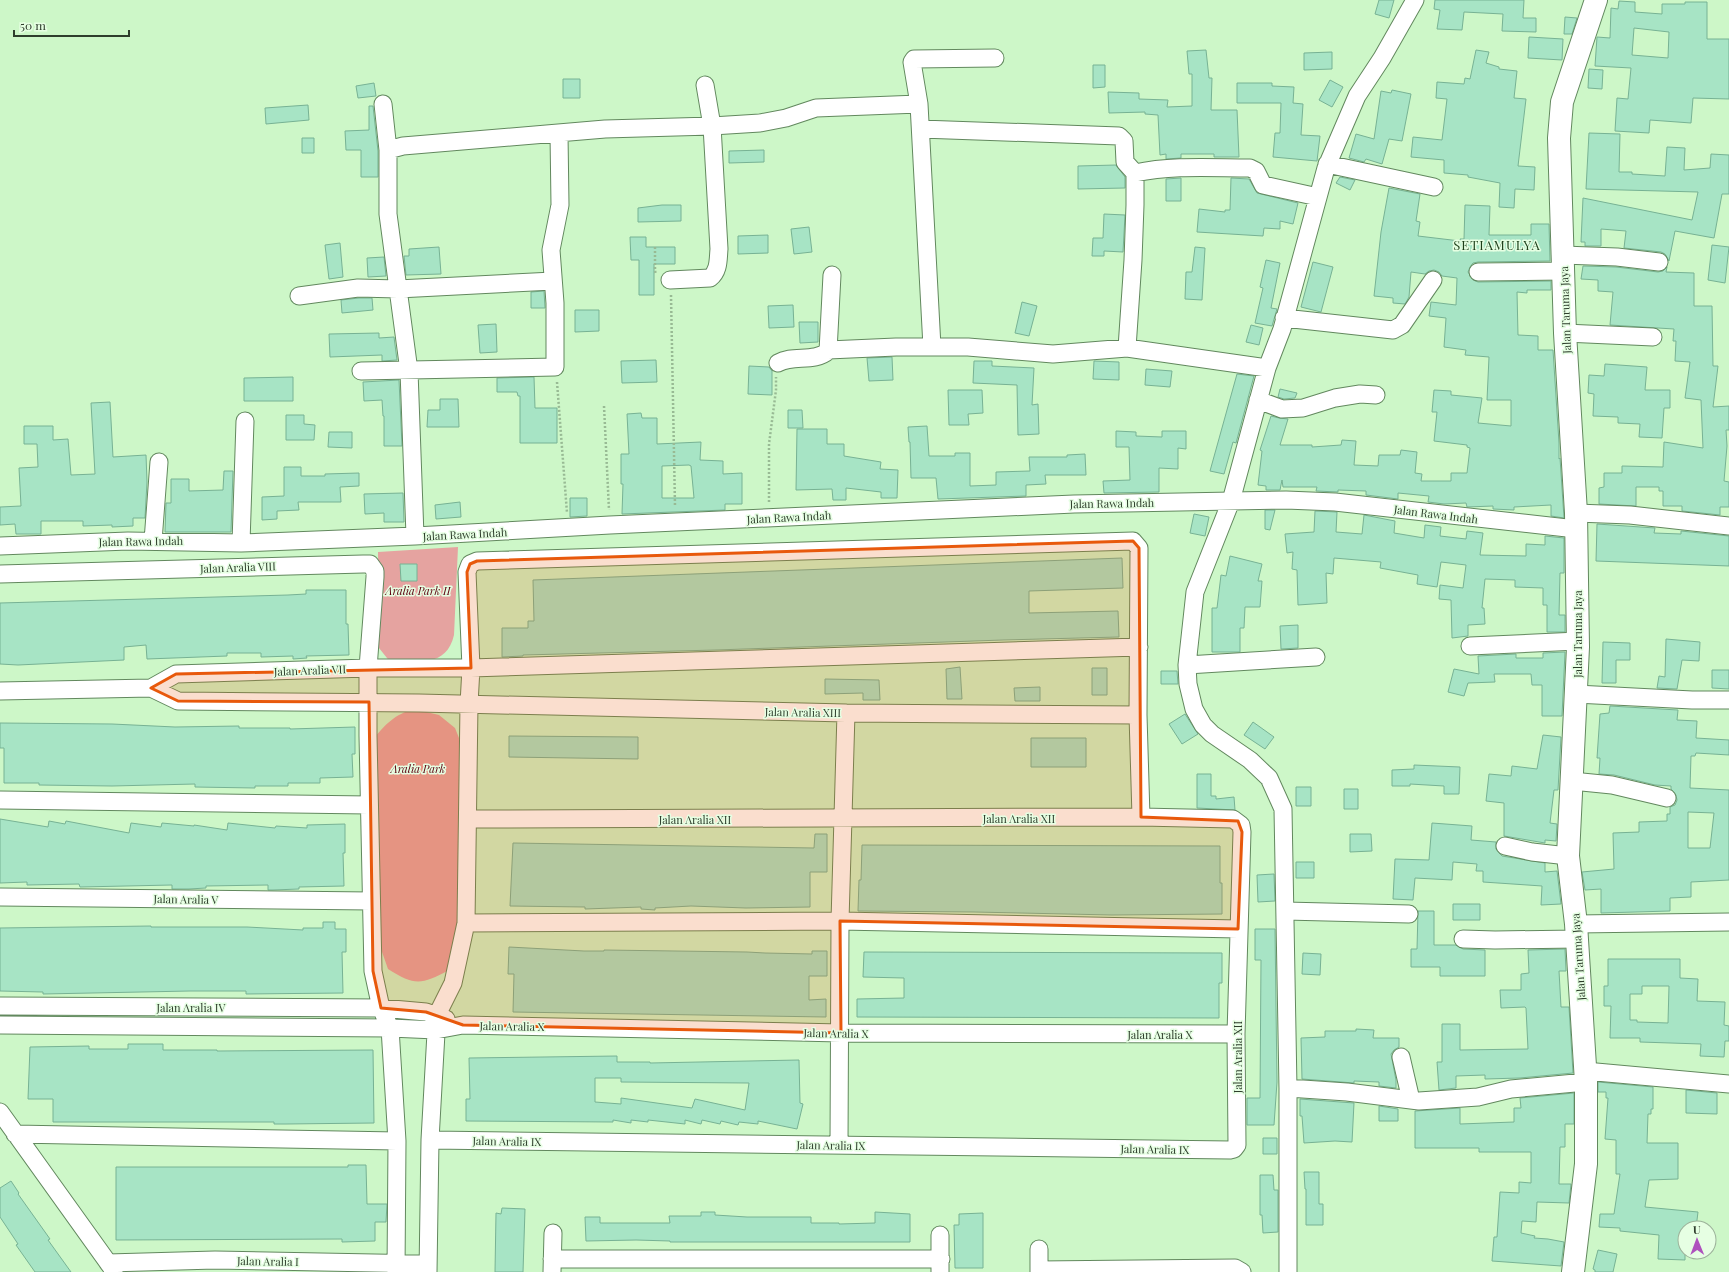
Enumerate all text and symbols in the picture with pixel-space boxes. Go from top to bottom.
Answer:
scale bar [14,12,129,38]
text: 50 m [20,17,46,33]
district label: SETIAMULYA [1453,236,1541,253]
street label: Jalan Taruma Jaya [1556,265,1574,355]
street label: Jalan Rawa Indah [1069,495,1155,511]
street label: Jalan Rawa Indah [1392,501,1479,527]
street label: Jalan Rawa Indah [745,507,832,527]
street label: Jalan Rawa Indah [421,524,508,544]
street label: Jalan Rawa Indah [98,533,184,549]
street label: Jalan Aralia VIII [199,558,276,576]
park label: Aralia Park II [385,583,452,598]
street label: Jalan Taruma Jaya [1570,590,1585,679]
street label: Jalan Aralia VII [273,661,347,679]
street label: Jalan Aralia XIII [764,704,841,720]
park label: Aralia Park [390,761,446,776]
street label: Jalan Aralia XII [982,811,1055,826]
street label: Jalan Aralia XII [658,812,731,827]
street label: Jalan Aralia V [153,891,219,907]
street label: Jalan Taruma Jaya [1567,912,1589,1002]
street label: Jalan Aralia IV [156,1000,225,1015]
street label: Jalan Aralia X [478,1018,545,1034]
street label: Jalan Aralia XII [1230,1021,1245,1094]
street label: Jalan Aralia X [802,1025,869,1041]
street label: Jalan Aralia X [1127,1027,1192,1042]
street label: Jalan Aralia IX [471,1133,542,1149]
street label: Jalan Aralia IX [795,1137,866,1153]
street label: Jalan Aralia IX [1119,1141,1190,1157]
north arrow [1677,1220,1717,1260]
text: U [1693,1222,1701,1237]
street label: Jalan Aralia I [236,1253,299,1269]

